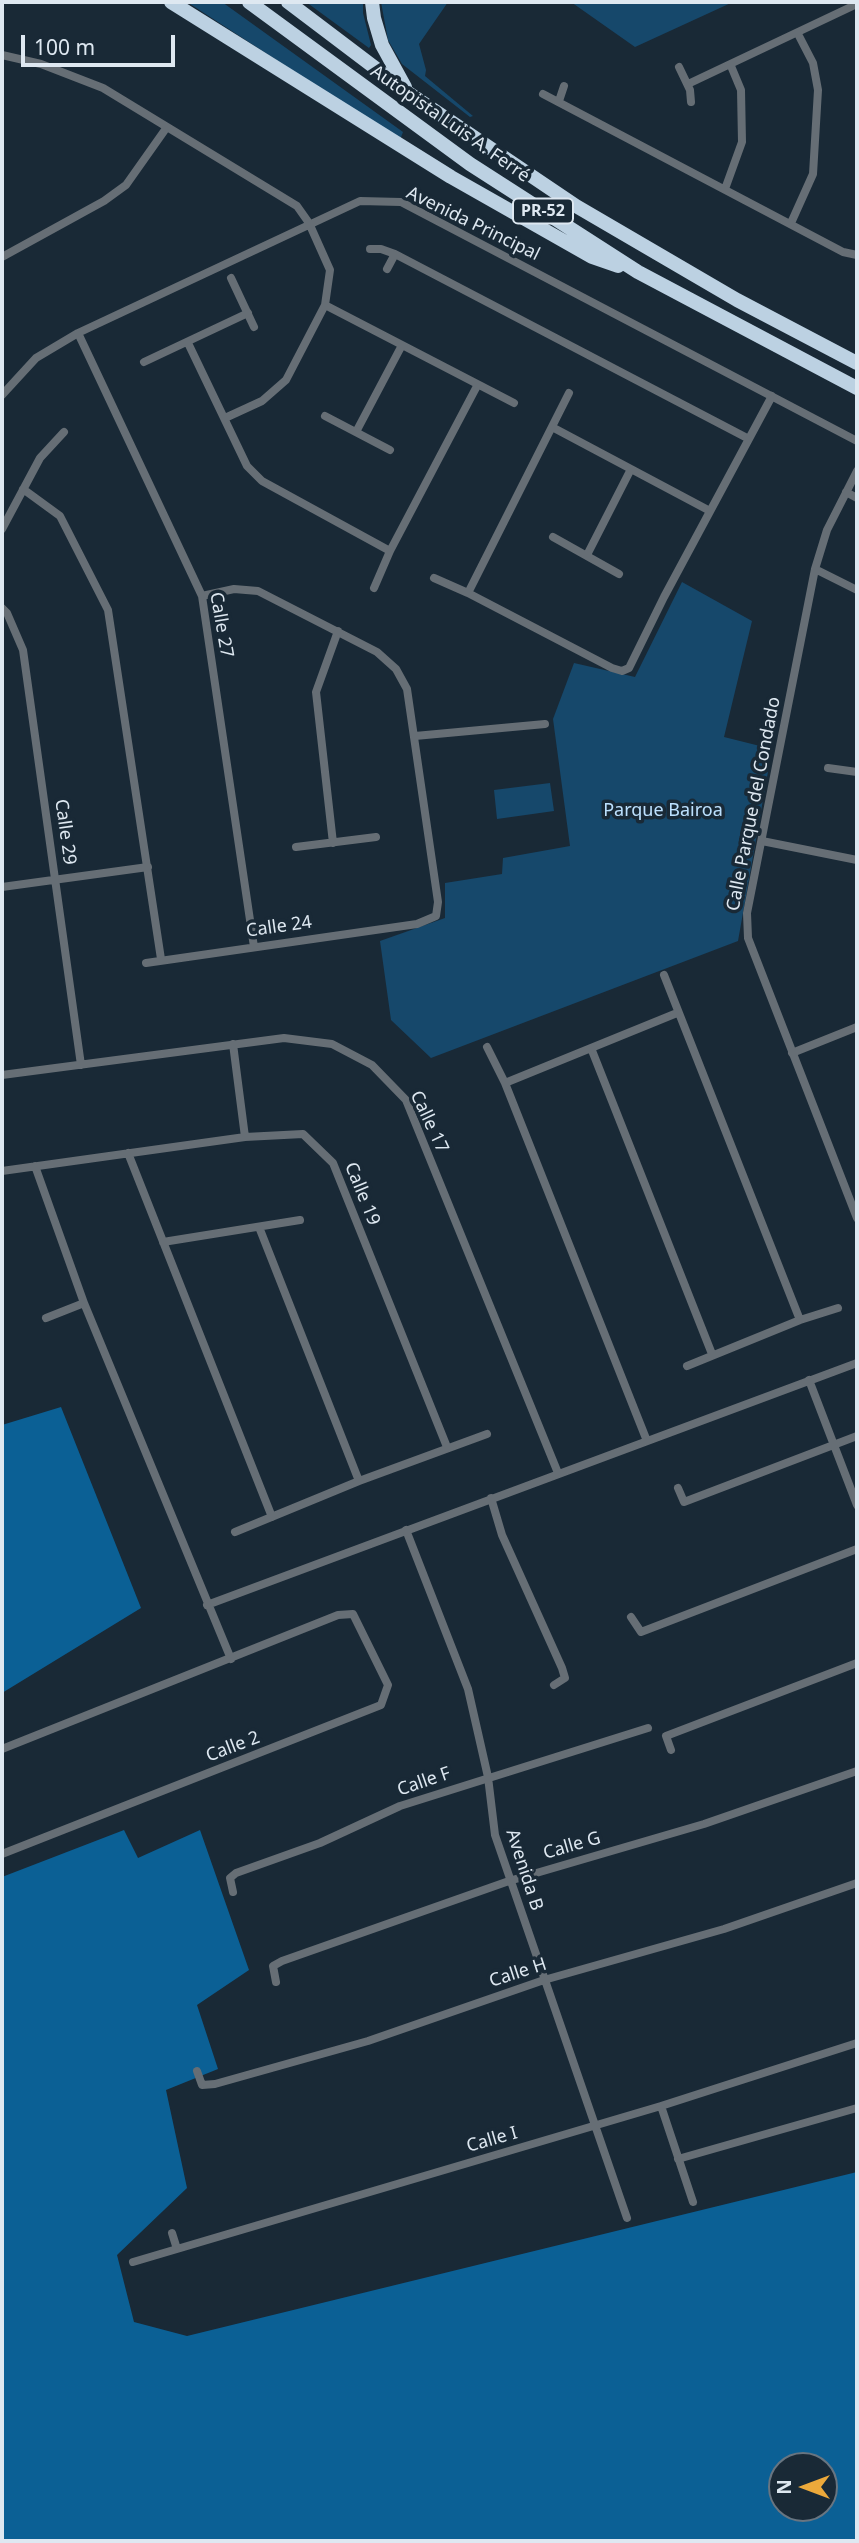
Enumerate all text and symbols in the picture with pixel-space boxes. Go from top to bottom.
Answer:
scale bar [24,21,178,65]
text: 100 m [34,33,95,61]
street label: Autopista Luis A. Ferré [366,61,534,187]
street label: Avenida Principal [403,182,543,266]
road number: PR-52 [513,198,573,224]
street label: Calle 27 [205,591,237,659]
street label: Calle Parque del Condado [723,695,785,913]
street label: Calle 29 [50,798,80,866]
park label: Parque Bairoa [603,800,723,822]
street label: Calle 24 [245,912,313,942]
street label: Calle 17 [405,1087,453,1157]
street label: Calle 19 [340,1159,384,1229]
street label: Calle 2 [203,1727,263,1767]
street label: Calle F [395,1763,453,1801]
street label: Avenida B [501,1827,547,1913]
street label: Calle G [541,1828,603,1864]
street label: Calle H [487,1954,549,1992]
street label: Calle I [464,2122,520,2158]
north arrow [768,2452,838,2522]
text: N [771,2479,797,2495]

